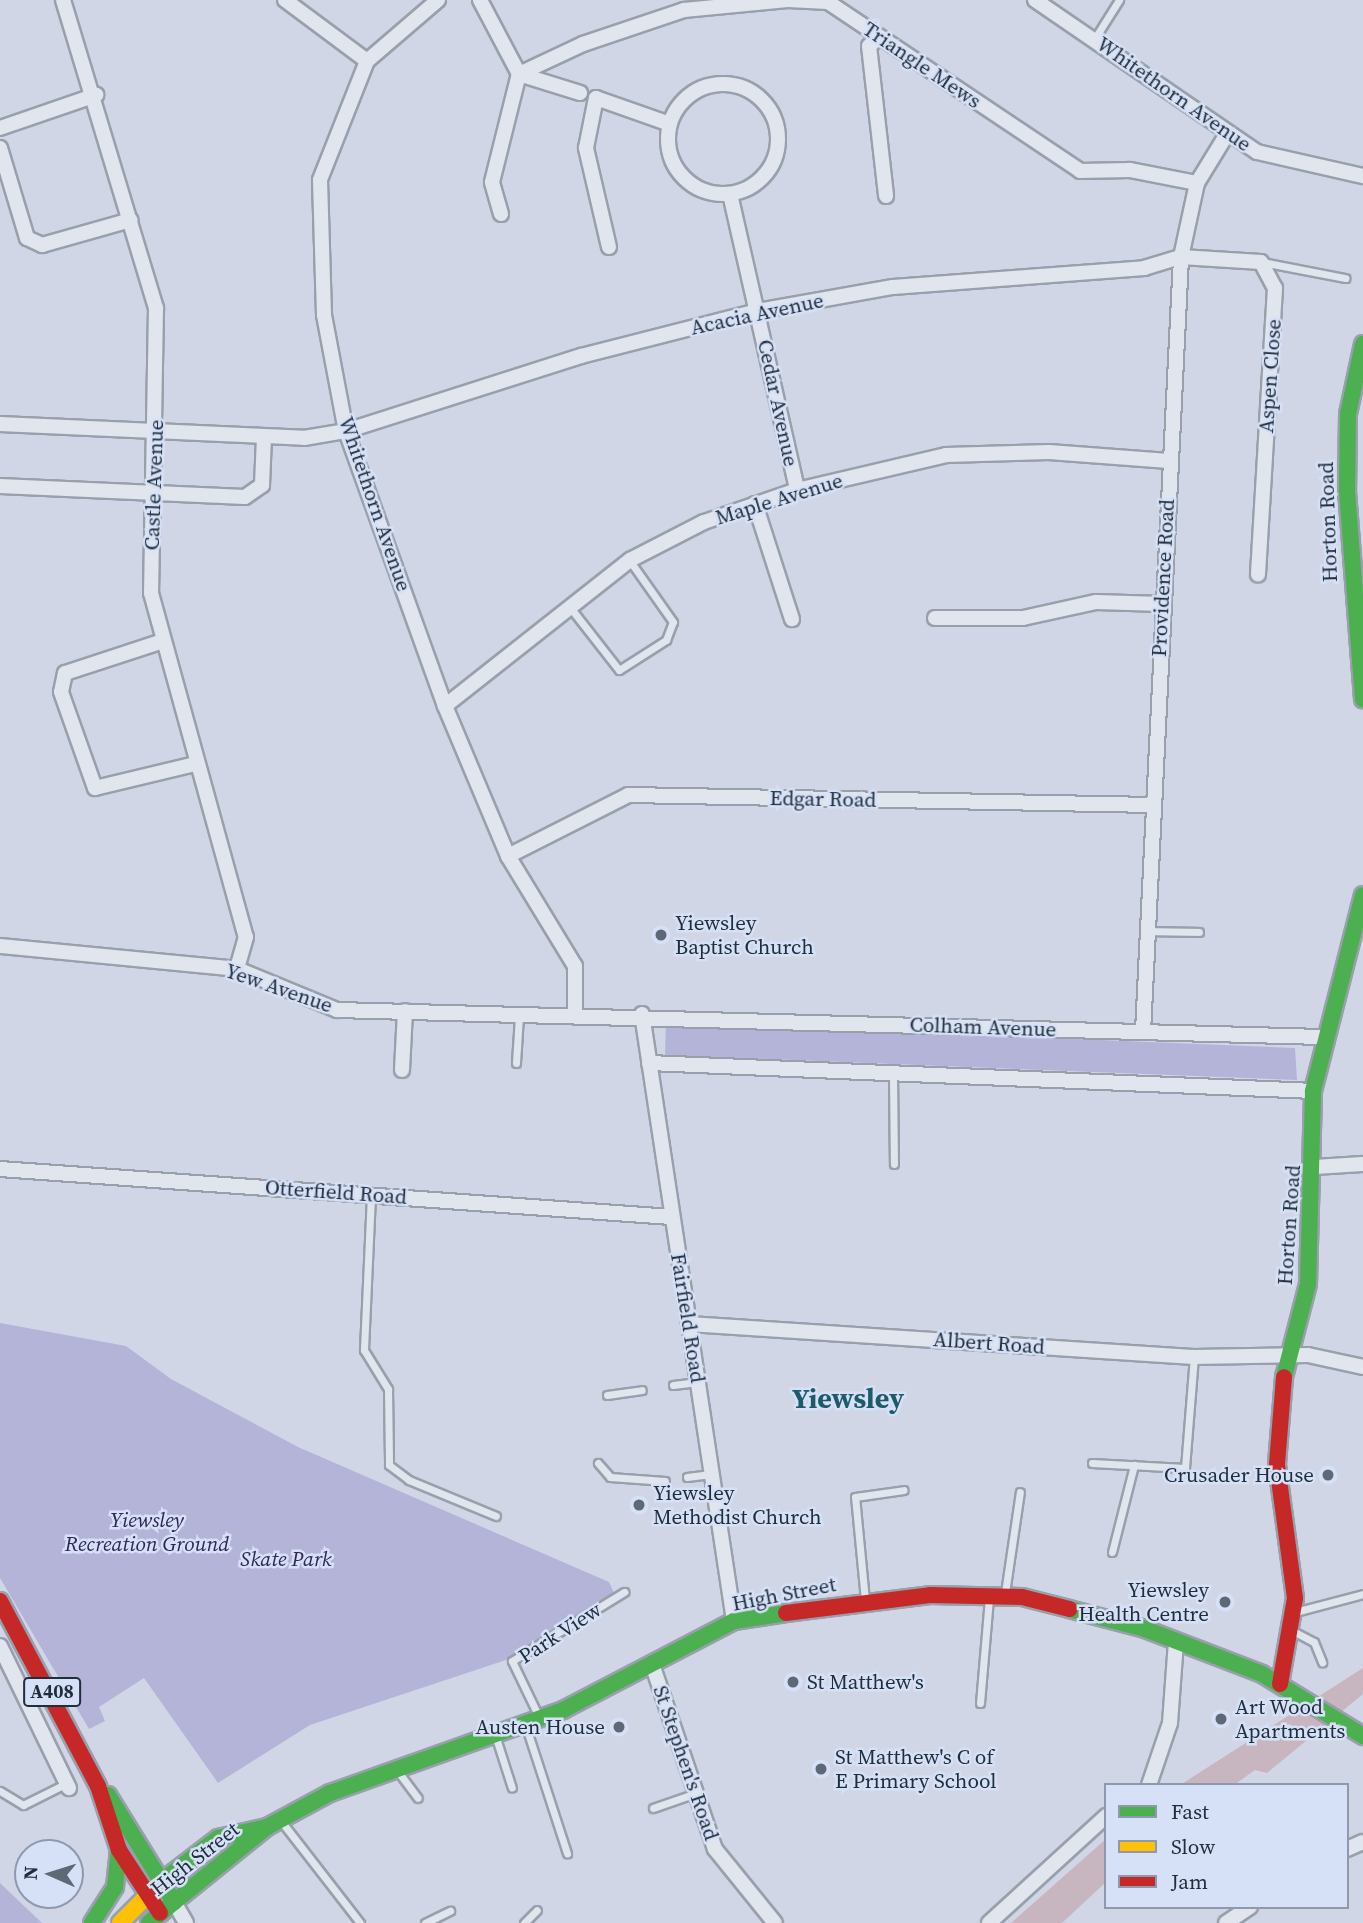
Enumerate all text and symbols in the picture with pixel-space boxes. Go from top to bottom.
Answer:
street label: Triangle Mews [858,16,986,114]
street label: Whitethorn Avenue [1092,31,1256,157]
street label: Acacia Avenue [688,288,826,340]
street label: Aspen Close [1253,318,1287,434]
street label: Cedar Avenue [752,337,804,469]
street label: Whitethorn Avenue [333,413,417,595]
street label: Castle Avenue [139,419,169,551]
street label: Horton Road [1313,461,1343,583]
street label: Maple Avenue [712,468,846,530]
street label: Providence Road [1146,498,1180,658]
street label: Edgar Road [769,785,877,813]
place label: Yiewsley Baptist Church [675,910,814,960]
marker: Yiewsley Baptist Church [653,927,669,943]
street label: Yew Avenue [222,958,336,1018]
street label: Colham Avenue [909,1012,1057,1042]
street label: Horton Road [1272,1164,1306,1286]
street label: Otterfield Road [264,1174,408,1210]
street label: Fairfield Road [665,1251,711,1385]
street label: Albert Road [932,1327,1046,1359]
district label: Yiewsley [792,1381,904,1415]
place label: Crusader House [1164,1462,1314,1488]
marker: Crusader House [1320,1467,1336,1483]
place label: Yiewsley Methodist Church [653,1480,822,1530]
marker: Yiewsley Methodist Church [631,1497,647,1513]
park label: Yiewsley Recreation Ground [65,1507,229,1557]
park label: Skate Park [240,1546,332,1572]
street label: High Street [730,1572,838,1616]
place label: Yiewsley Health Centre [1078,1577,1209,1627]
marker: Yiewsley Health Centre [1215,1592,1235,1612]
street label: Park View [514,1597,606,1669]
place label: St Matthew's [807,1669,924,1695]
marker: St Matthew's [785,1674,801,1690]
road number: A408 [22,1676,82,1708]
street label: St Stephen's Road [648,1682,724,1844]
place label: Art Wood Apartments [1235,1694,1345,1744]
marker: Art Wood Apartments [1213,1711,1229,1727]
place label: Austen House [475,1714,605,1740]
marker: Austen House [611,1719,627,1735]
place label: St Matthew's C of E Primary School [835,1744,997,1794]
marker: St Matthew's C of E Primary School [813,1761,829,1777]
legend [1104,1783,1349,1909]
text: Fast [1171,1797,1209,1826]
street label: High Street [146,1817,244,1901]
text: Slow [1171,1832,1215,1861]
north arrow [14,1839,84,1909]
text: N [17,1865,43,1881]
text: Jam [1171,1867,1208,1896]

